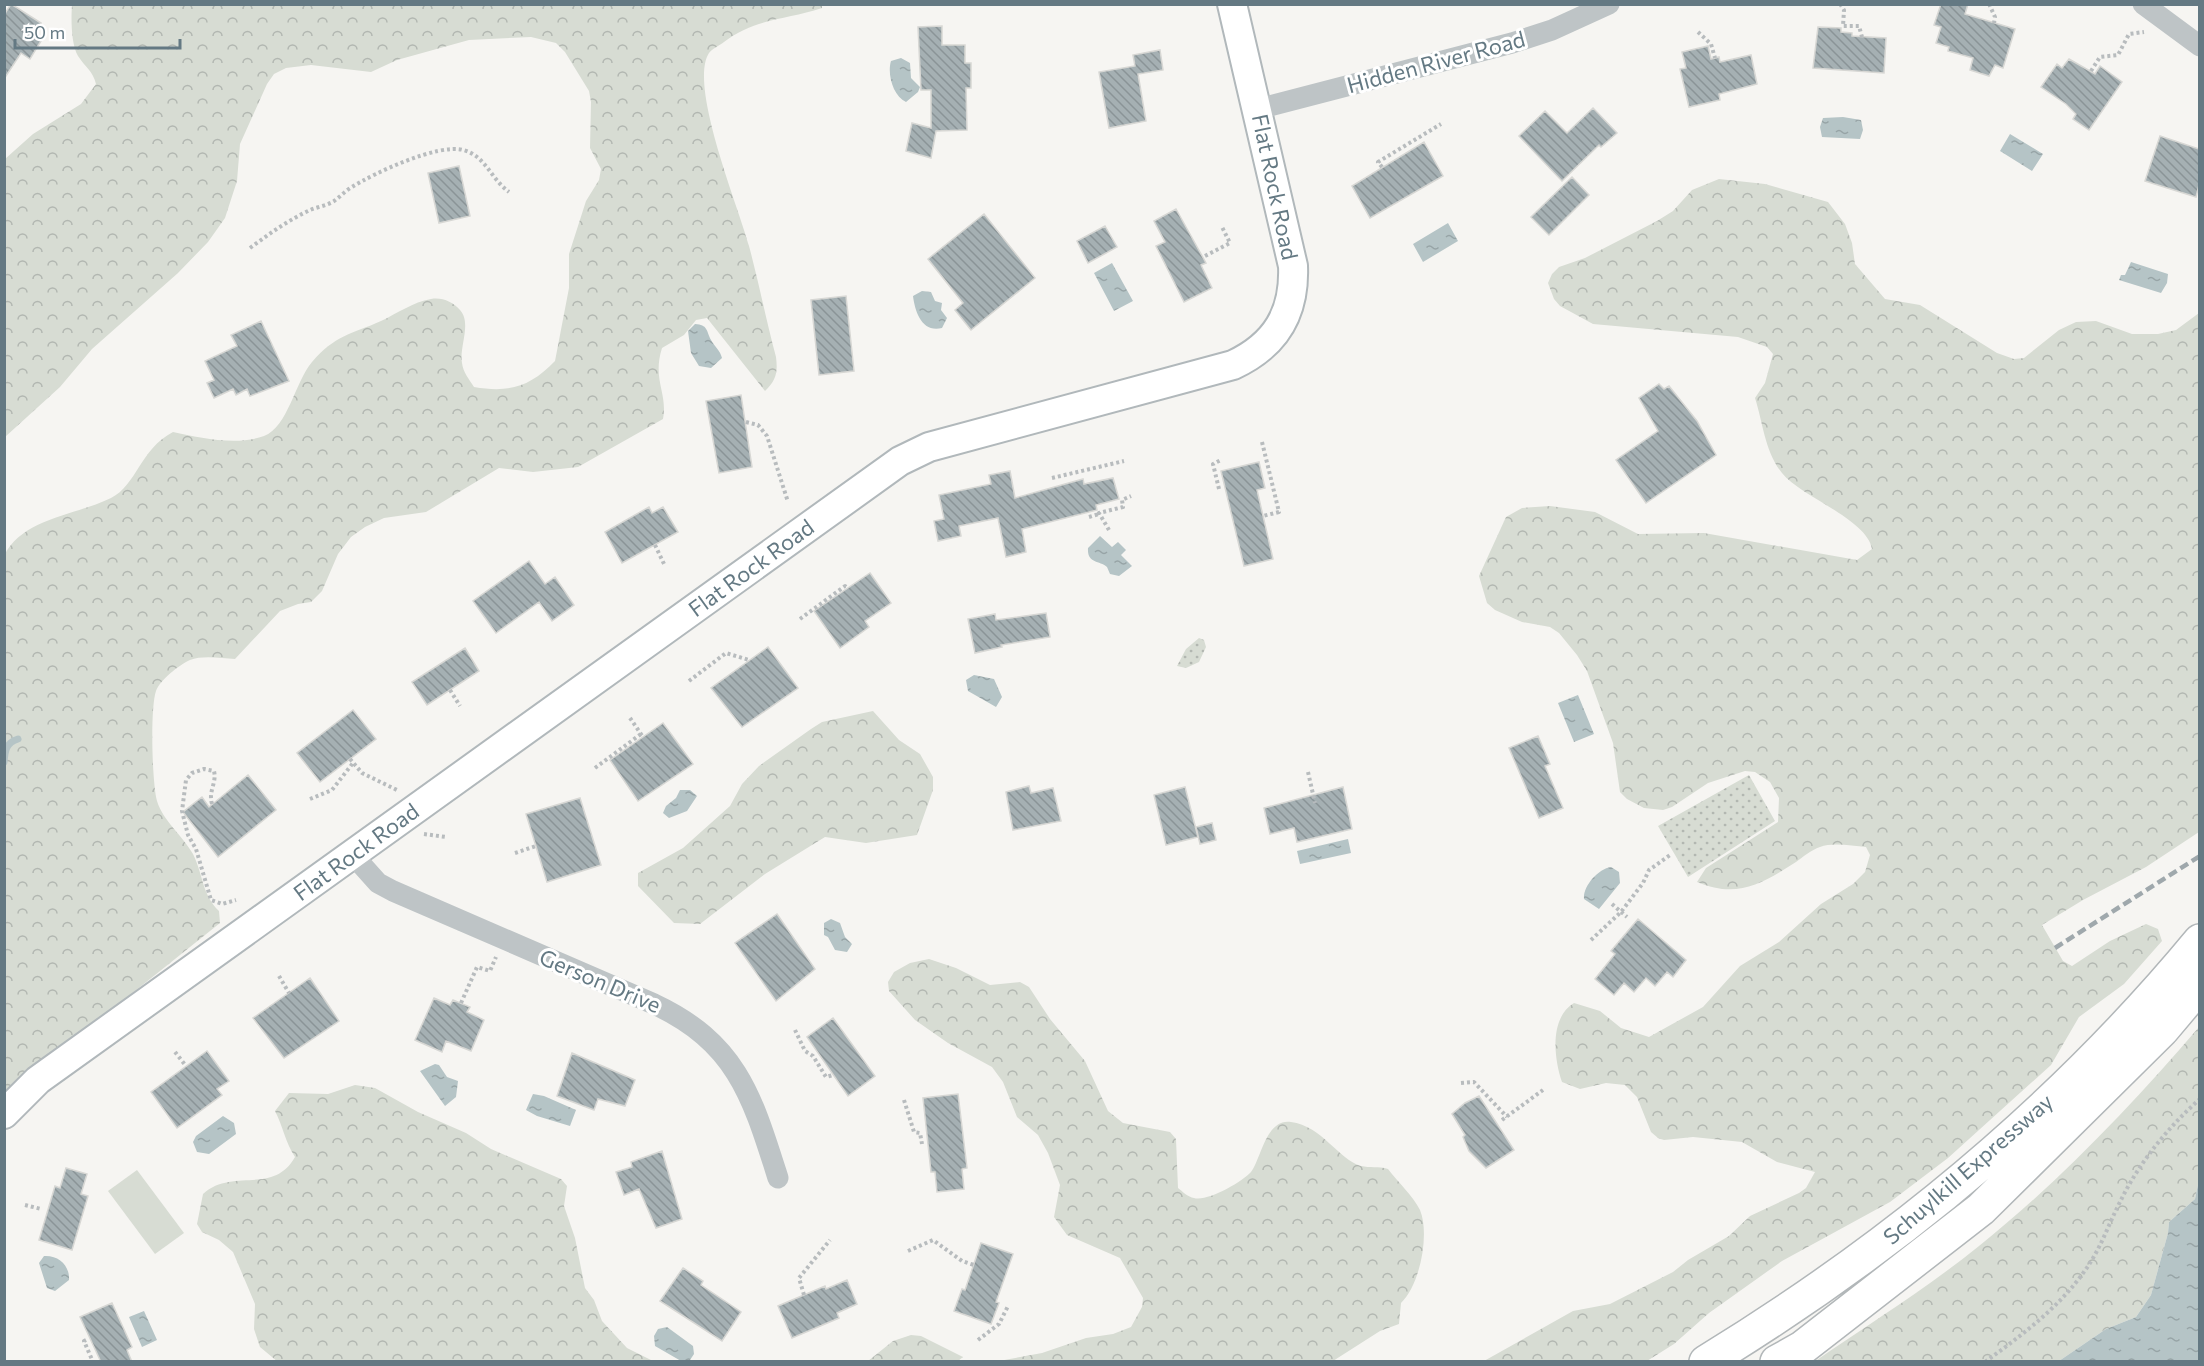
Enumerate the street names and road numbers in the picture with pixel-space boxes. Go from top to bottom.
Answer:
street label: Hidden River Road [1344,25,1528,98]
street label: Flat Rock Road [1247,111,1304,262]
street label: Flat Rock Road [683,513,819,622]
street label: Flat Rock Road [288,797,424,906]
street label: Gerson Drive [535,943,665,1018]
street label: Schuylkill Expressway [1877,1088,2058,1250]

